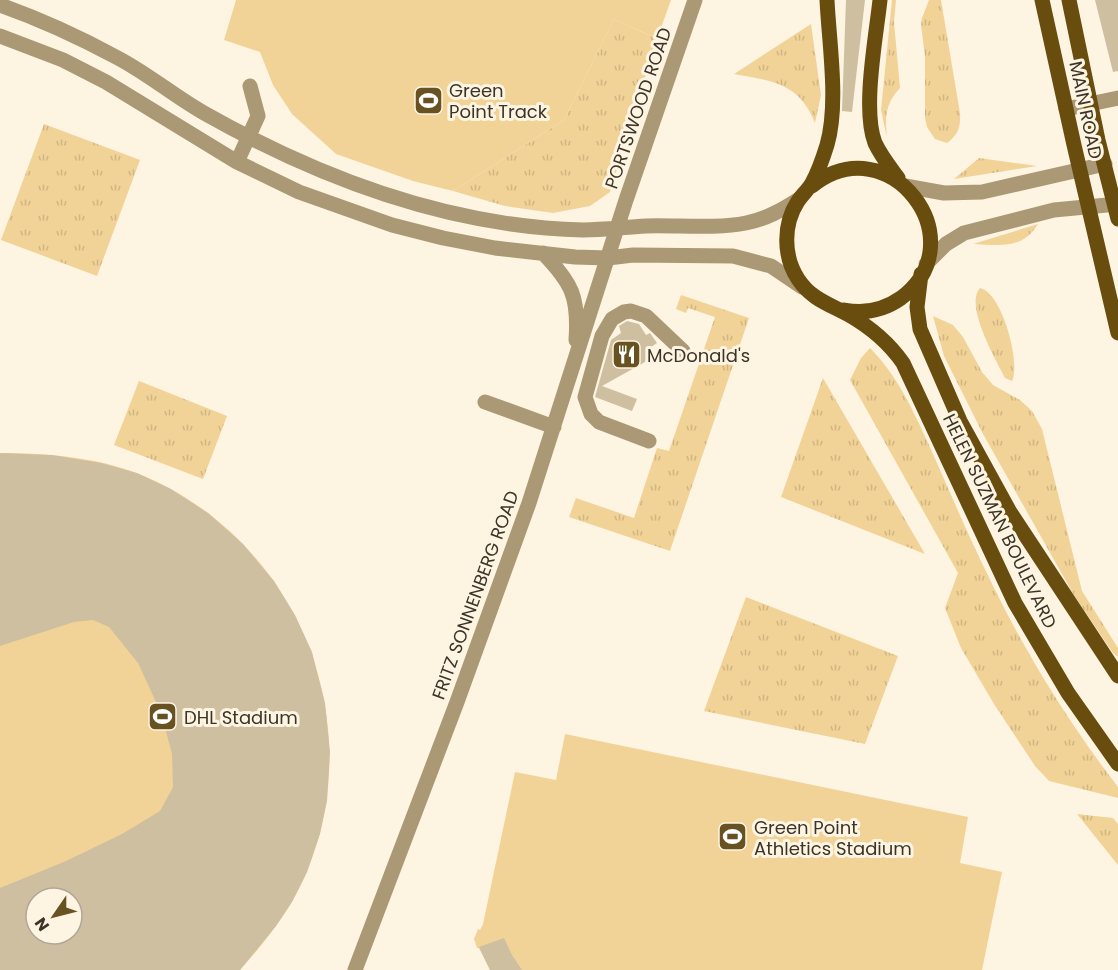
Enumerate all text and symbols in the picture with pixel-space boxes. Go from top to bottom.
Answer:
street label: PORTSWOOD ROAD [599,24,677,192]
street label: MAIN ROAD [1063,59,1109,161]
place label: Green Point Track [449,78,548,124]
sports icon: Green Point Track [412,84,444,116]
restaurant icon: McDonald's [610,339,642,371]
place label: McDonald's [647,343,750,368]
street label: HELEN SUZMAN BOULEVARD [937,409,1063,633]
street label: FRITZ SONNENBERG ROAD [426,487,524,703]
sports icon: DHL Stadium [147,701,179,733]
place label: DHL Stadium [184,705,298,730]
place label: Green Point Athletics Stadium [754,815,912,861]
sports icon: Green Point Athletics Stadium [717,821,749,853]
north arrow [24,886,84,946]
text: N [29,913,55,936]

